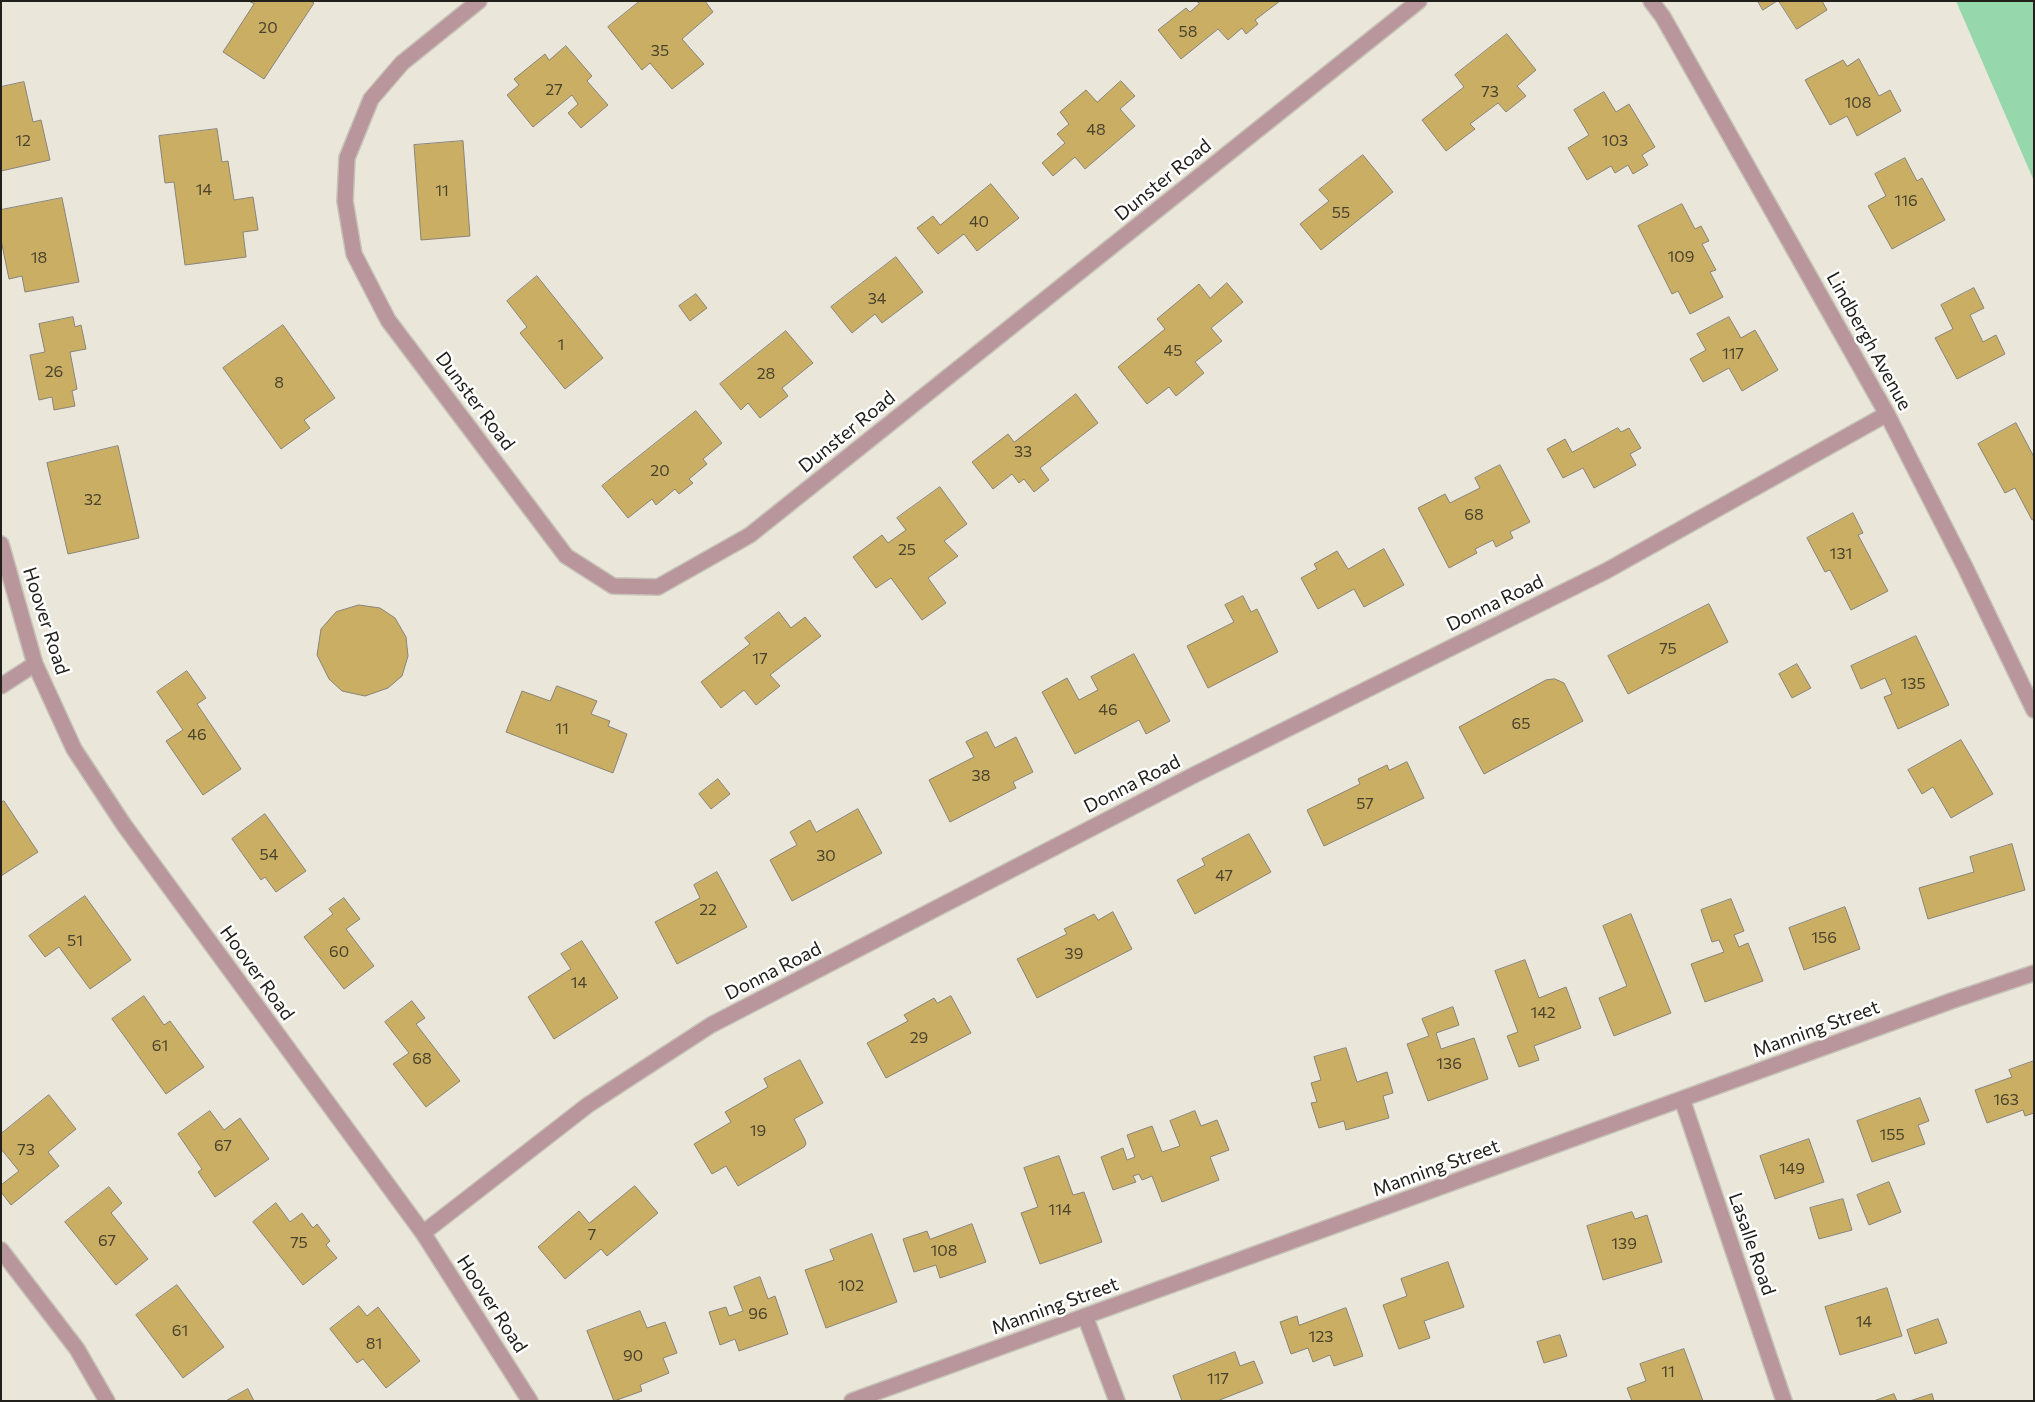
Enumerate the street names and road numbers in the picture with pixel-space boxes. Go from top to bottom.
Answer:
street label: Dunster Road [1110,134,1216,226]
street label: Lindbergh Avenue [1822,268,1916,414]
street label: Dunster Road [431,347,519,455]
street label: Dunster Road [794,386,900,478]
street label: Hoover Road [18,564,74,678]
street label: Donna Road [1443,570,1547,636]
street label: Donna Road [1080,750,1184,818]
street label: Hoover Road [215,921,299,1025]
street label: Donna Road [721,937,825,1005]
street label: Manning Street [1750,996,1882,1062]
street label: Manning Street [1370,1135,1502,1201]
street label: Lasalle Road [1724,1190,1780,1298]
street label: Hoover Road [452,1251,532,1357]
street label: Manning Street [989,1273,1121,1339]

